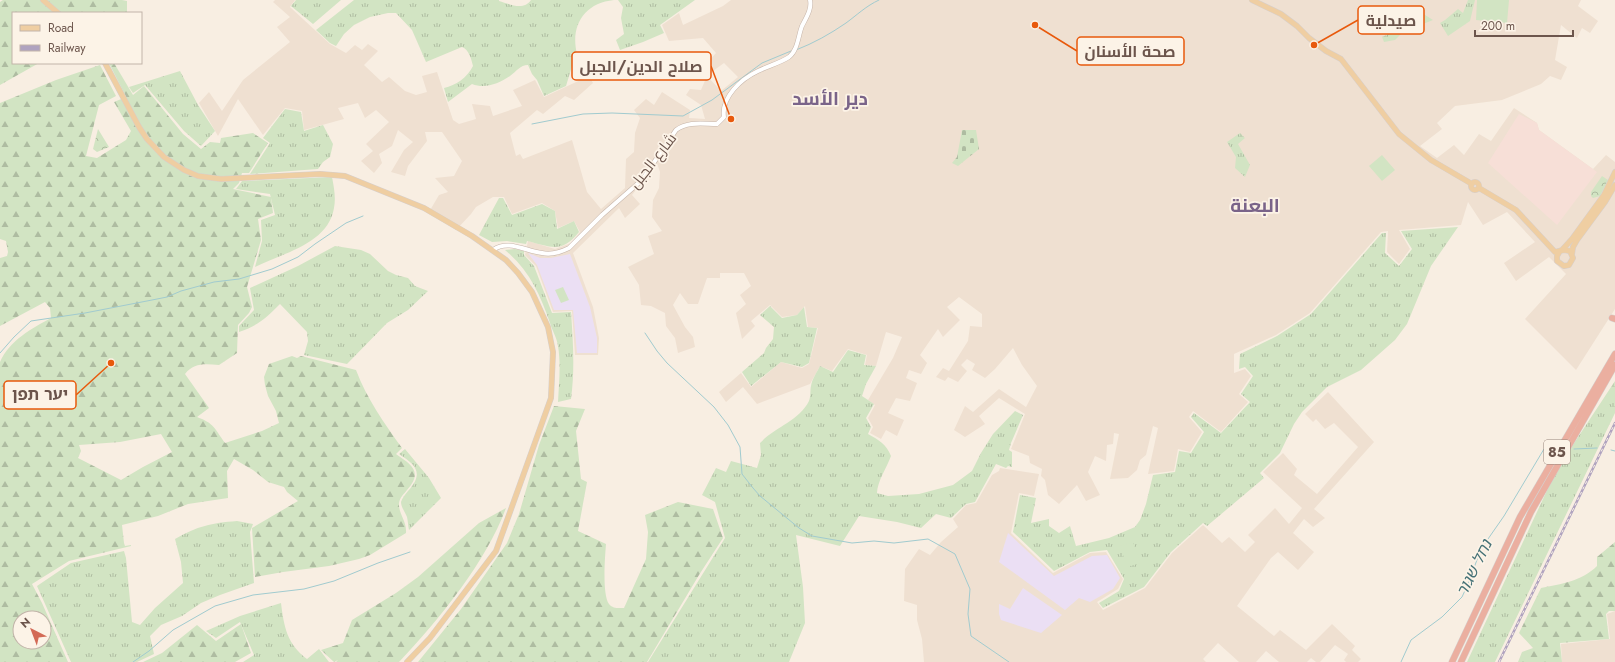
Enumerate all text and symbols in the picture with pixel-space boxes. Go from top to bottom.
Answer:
callout: صيدلية [1358,6,1424,34]
text: صيدلية [1366,9,1416,32]
legend [12,12,142,64]
scale bar [1475,12,1573,38]
text: 200 m [1481,17,1515,35]
text: Road [48,19,74,37]
callout: صحة الأسنان [1077,37,1184,65]
text: Railway [48,39,86,57]
text: صحة الأسنان [1085,40,1175,63]
callout: صلاح الدين/الجبل [572,52,711,80]
text: صلاح الدين/الجبل [579,55,703,78]
district label: دير الأسد [792,85,868,112]
street label: شارع الجبل [624,128,682,194]
district label: البعنة [1230,192,1280,219]
callout: יער תפן [4,381,76,409]
text: יער תפן [12,383,68,406]
road number: 85 [1544,440,1570,464]
water label: נחל שגור [1450,535,1498,600]
north arrow [12,610,52,650]
text: N [17,614,34,631]

